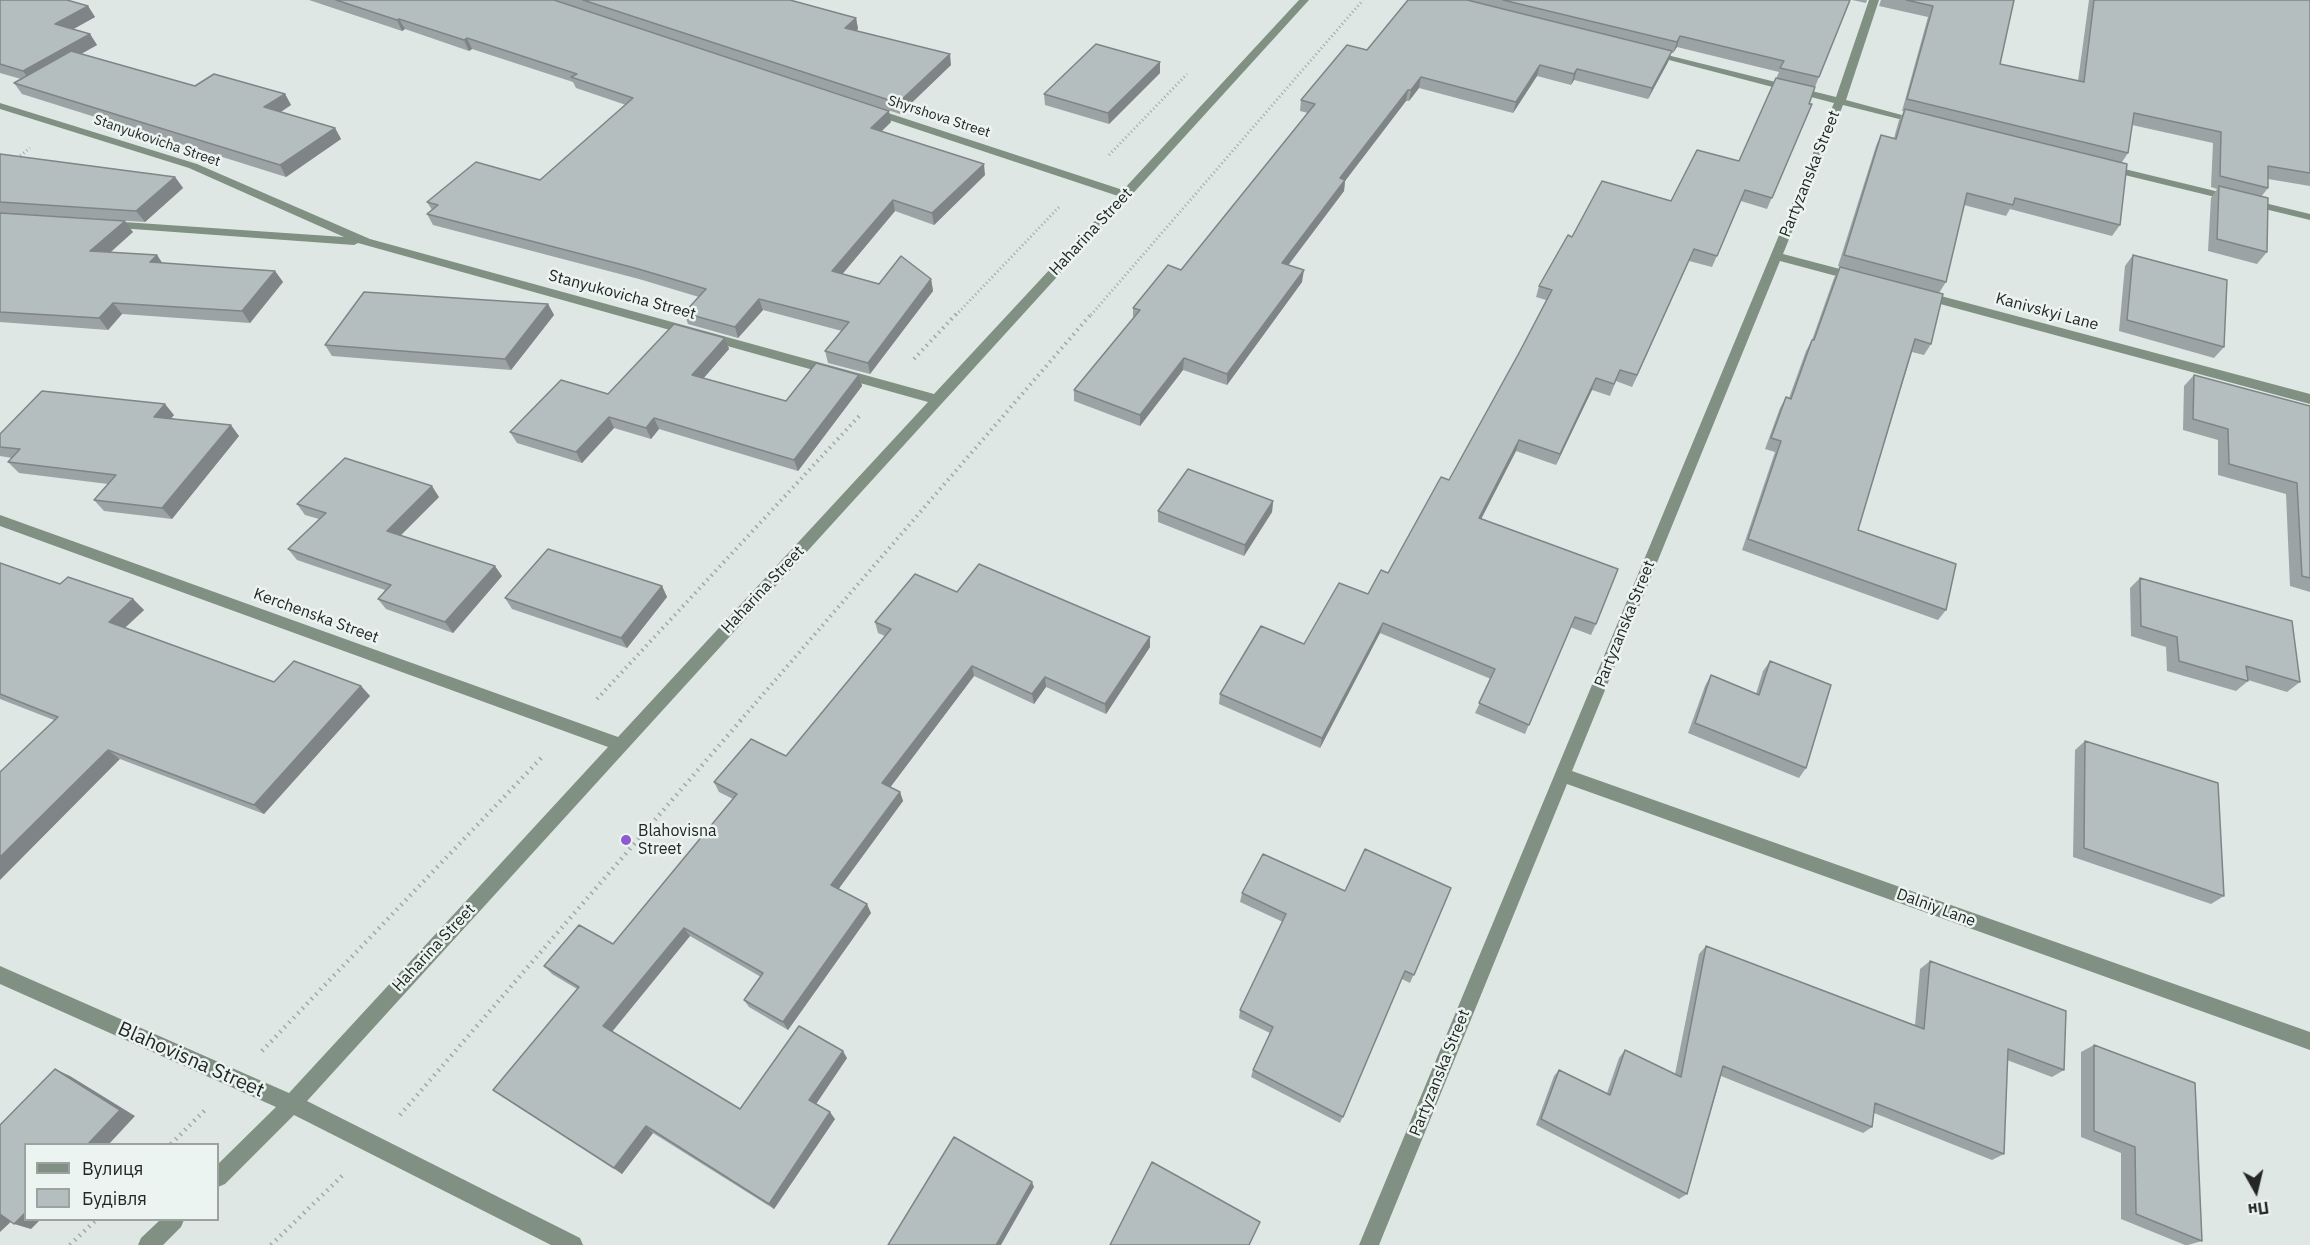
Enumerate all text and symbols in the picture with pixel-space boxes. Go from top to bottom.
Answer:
street label: Shyrshova Street [886,93,992,141]
street label: Partyzanska Street [1776,108,1844,240]
street label: Stanyukovicha Street [92,111,222,171]
street label: Haharina Street [1046,184,1136,280]
street label: Stanyukovicha Street [546,266,698,324]
street label: Kanivskyi Lane [1993,289,2101,335]
street label: Haharina Street [718,542,808,638]
street label: Partyzanska Street [1591,558,1659,690]
street label: Kerchenska Street [251,584,381,648]
place label: Blahovisna Street [638,821,717,859]
marker: Blahovisna Street [619,833,633,847]
street label: Dalniy Lane [1894,885,1978,931]
street label: Haharina Street [389,900,479,996]
street label: Partyzanska Street [1406,1007,1474,1139]
street label: Blahovisna Street [114,1017,268,1103]
legend [24,1143,219,1221]
text: Вулиця [82,1157,143,1180]
north arrow [2226,1161,2286,1221]
text: Будівля [82,1187,147,1210]
text: Пн [2247,1197,2270,1220]

